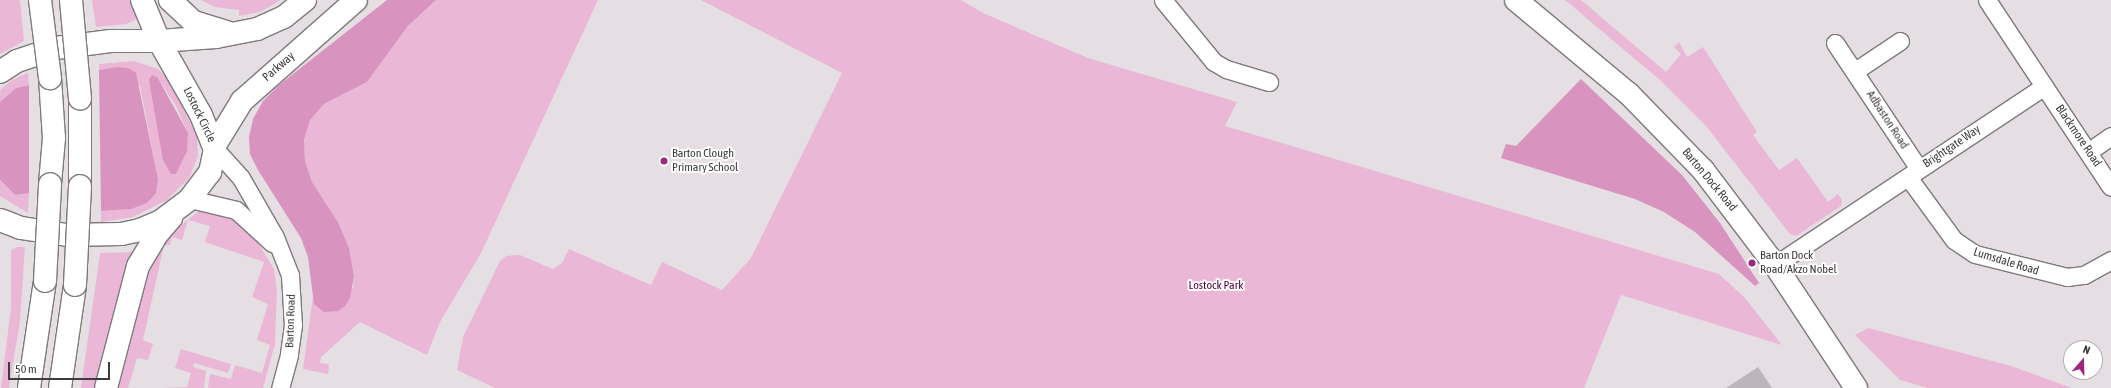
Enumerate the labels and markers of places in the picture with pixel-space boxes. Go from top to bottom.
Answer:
place label: Barton Clough Primary School [672,147,738,175]
marker: Barton Clough Primary School [659,156,669,166]
place label: Barton Dock Road/Akzo Nobel [1760,249,1837,277]
marker: Barton Dock Road/Akzo Nobel [1747,258,1757,268]

